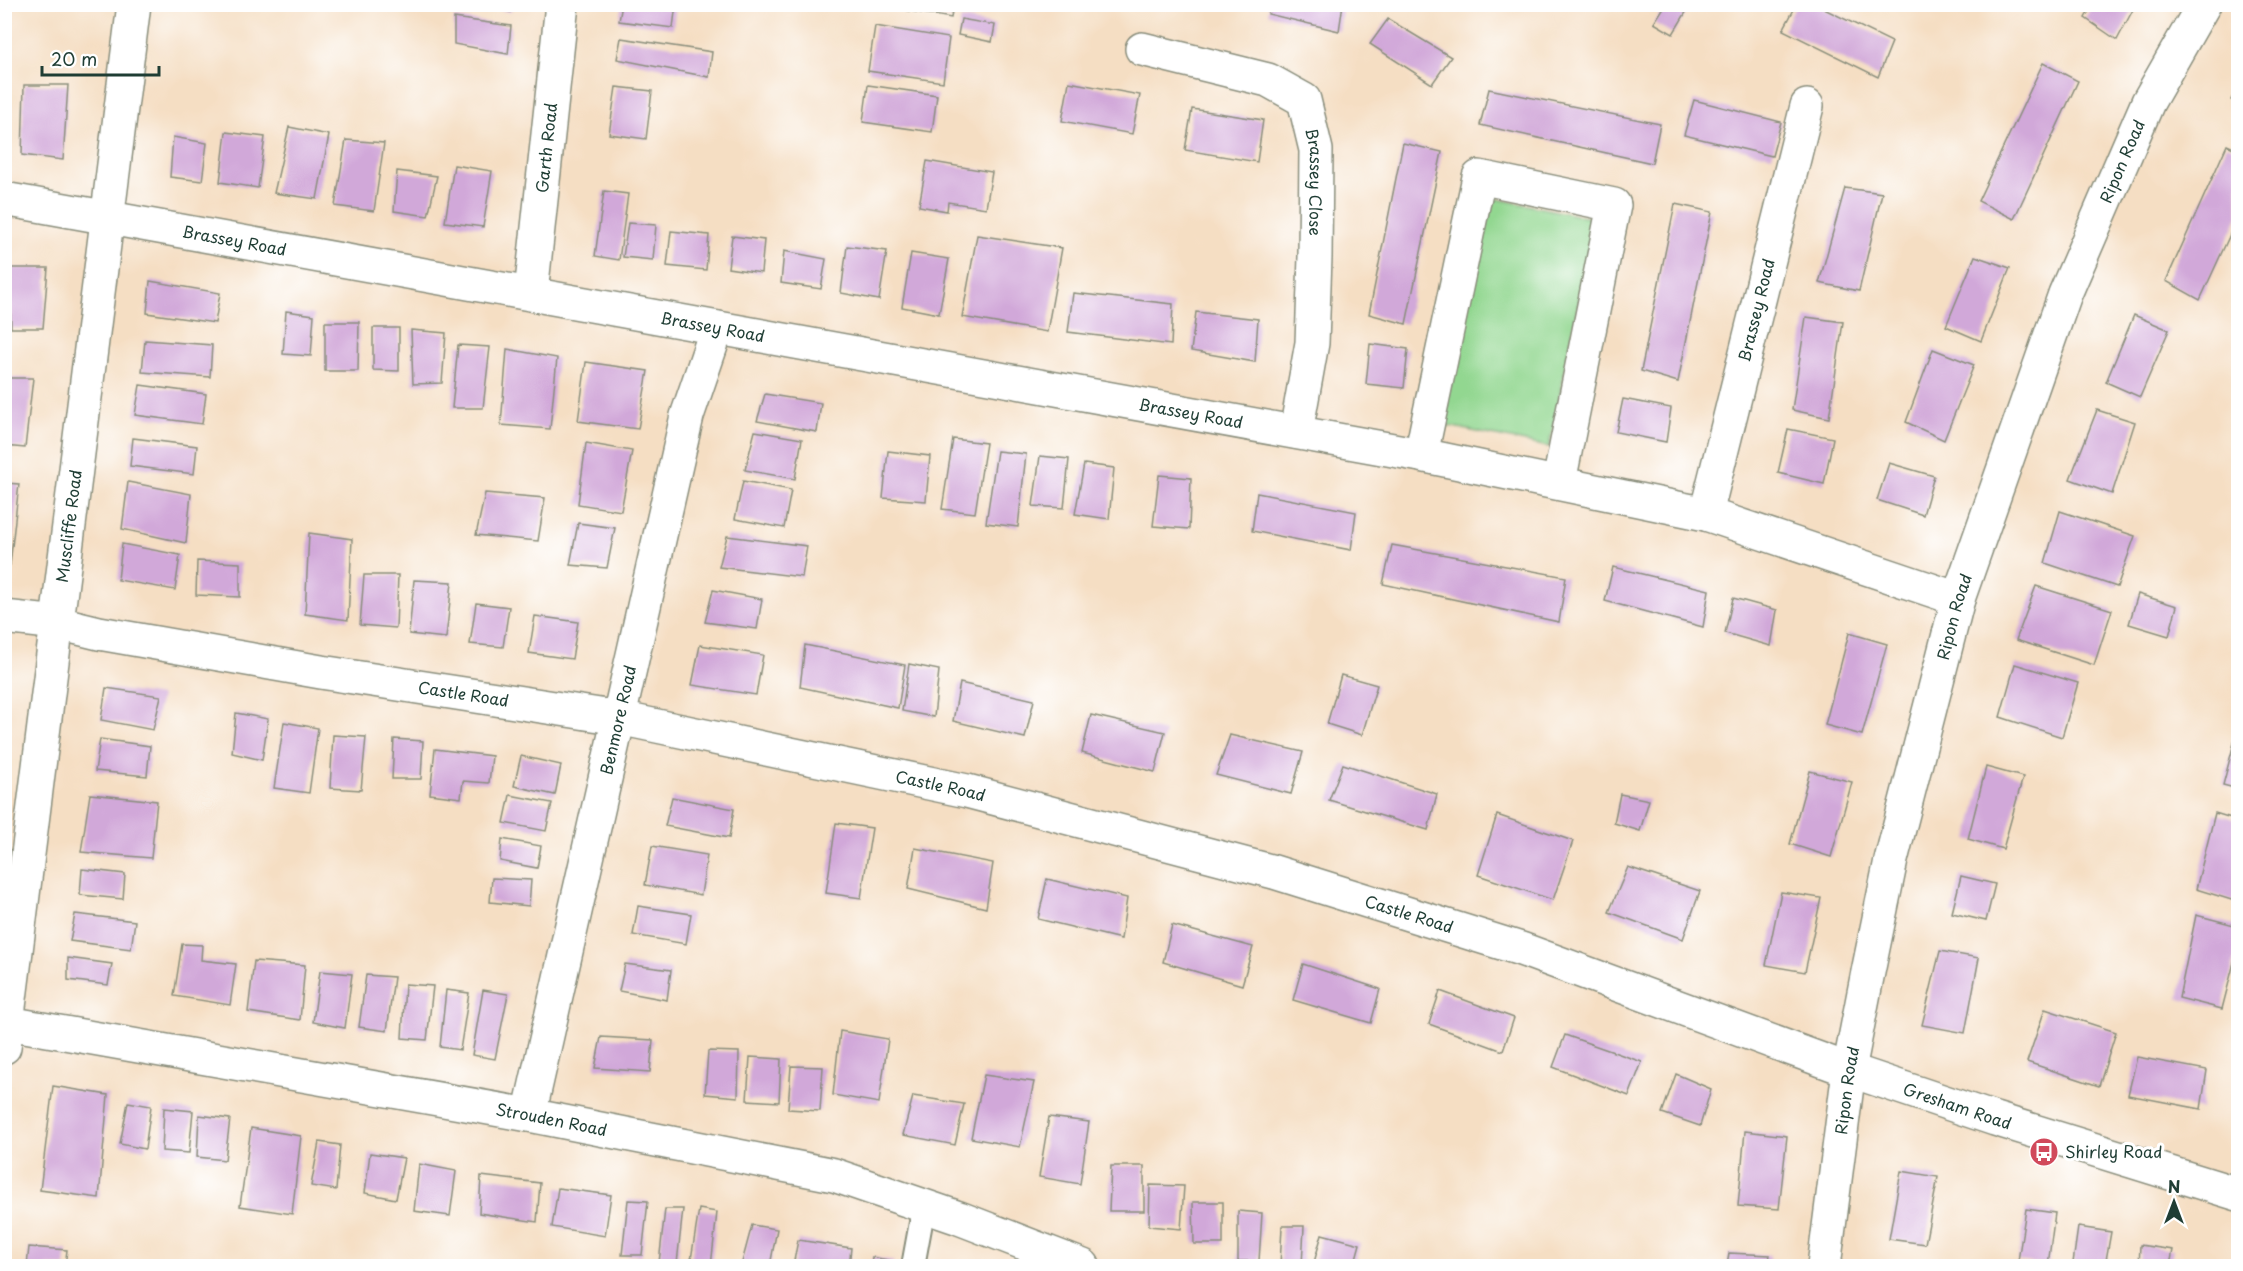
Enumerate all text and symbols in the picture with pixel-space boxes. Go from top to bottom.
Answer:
scale bar [42,39,159,77]
text: 20 m [51,45,97,72]
street label: Garth Road [529,101,562,194]
street label: Ripon Road [2093,115,2150,206]
street label: Brassey Close [1300,125,1329,236]
street label: Brassey Road [180,218,289,261]
street label: Brassey Road [1731,256,1780,364]
street label: Brassey Road [659,305,767,347]
street label: Brassey Road [1137,391,1245,434]
street label: Muscliffe Road [49,468,87,584]
street label: Ripon Road [1930,570,1977,662]
street label: Benmore Road [593,663,641,777]
street label: Castle Road [416,674,511,712]
street label: Castle Road [893,763,988,806]
street label: Castle Road [1362,888,1457,938]
street label: Ripon Road [1828,1044,1864,1136]
street label: Gresham Road [1900,1076,2015,1134]
street label: Strouden Road [494,1096,609,1141]
bus stop icon: Shirley Road [2028,1136,2060,1168]
place label: Shirley Road [2065,1139,2162,1163]
north arrow [2144,1172,2204,1232]
text: N [2168,1174,2180,1198]

